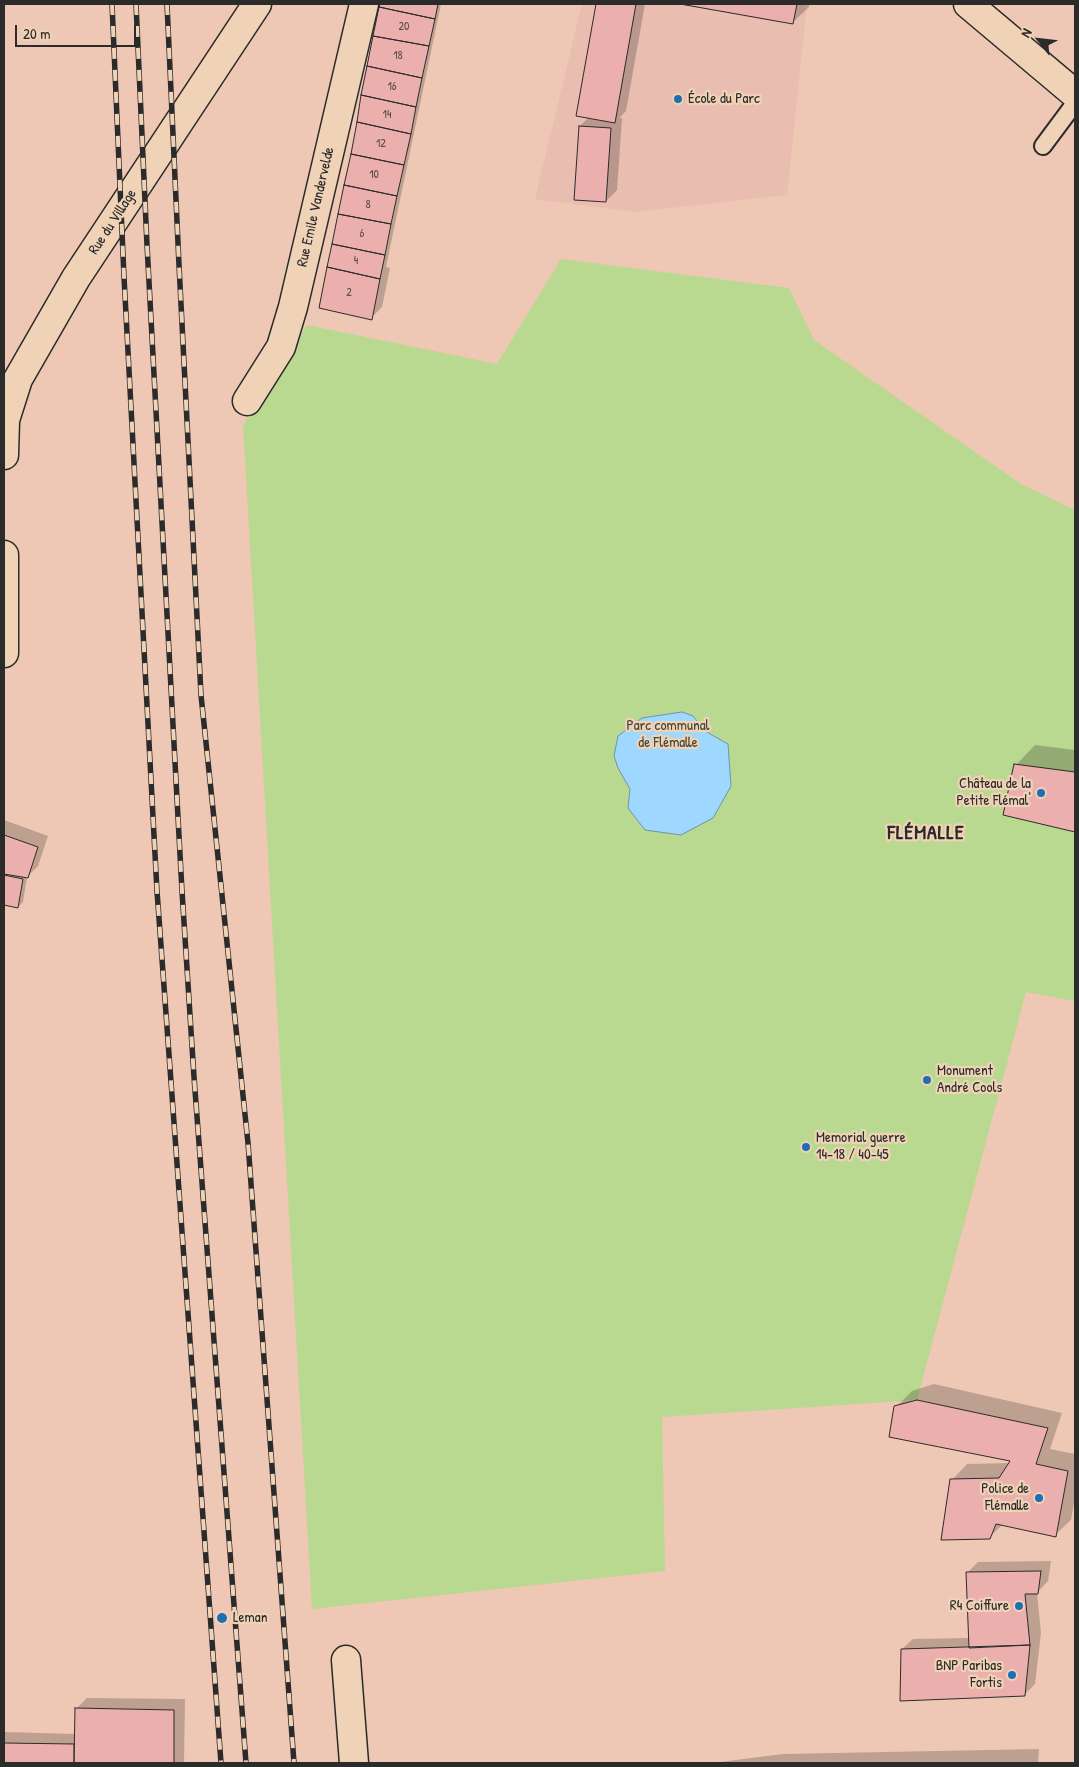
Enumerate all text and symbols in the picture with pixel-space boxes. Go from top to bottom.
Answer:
scale bar [18,15,139,47]
north arrow [1014,15,1064,65]
house number: 20 [399,20,409,34]
text: 20 m [23,23,50,44]
text: N [1015,25,1036,40]
house number: 18 [393,49,403,63]
house number: 16 [387,80,397,94]
place label: École du Parc [688,90,760,108]
marker: École du Parc [672,93,684,105]
house number: 14 [383,108,391,122]
house number: 12 [376,137,386,151]
street label: Rue Emile Vandervelde [293,145,339,269]
house number: 10 [369,168,379,182]
street label: Rue du Village [85,186,141,258]
house number: 8 [365,198,371,212]
house number: 6 [360,227,364,241]
house number: 4 [354,254,358,268]
house number: 2 [346,286,352,300]
park label: Parc communal de Flémalle [626,717,710,752]
place label: Château de la Petite Flémal' [957,775,1031,810]
marker: Château de la Petite Flémal' [1035,787,1047,799]
district label: FLÉMALLE [886,822,966,846]
place label: Monument André Cools [937,1062,1002,1097]
marker: Monument André Cools [921,1074,933,1086]
place label: Memorial guerre 14-18 / 40-45 [816,1129,906,1164]
marker: Memorial guerre 14-18 / 40-45 [800,1141,812,1153]
place label: Police de Flémalle [981,1480,1029,1515]
marker: Police de Flémalle [1033,1492,1045,1504]
place label: R4 Coiffure [950,1597,1009,1615]
marker: R4 Coiffure [1013,1600,1025,1612]
place label: Leman [233,1609,267,1627]
marker: Leman [215,1611,229,1625]
place label: BNP Paribas Fortis [936,1657,1002,1692]
marker: BNP Paribas Fortis [1006,1669,1018,1681]

